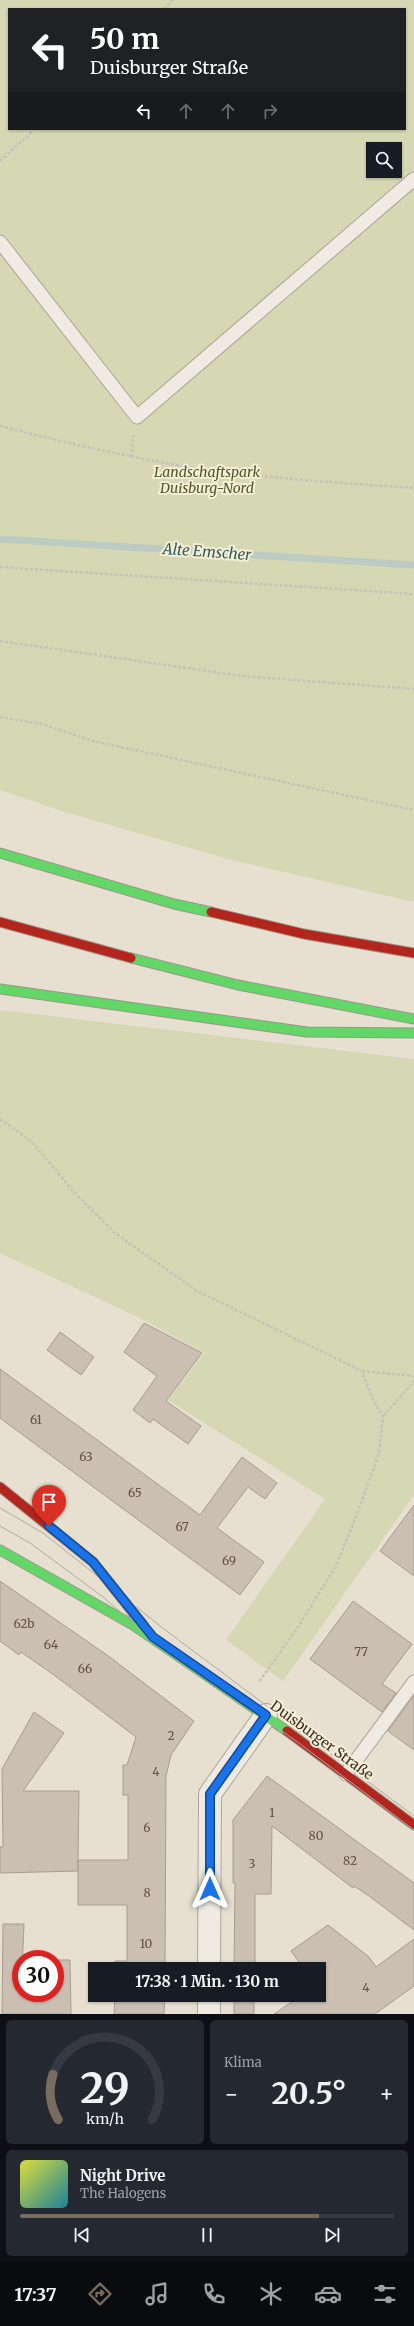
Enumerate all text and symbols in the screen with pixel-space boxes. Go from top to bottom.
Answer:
text: 50 m [90,21,159,57]
icon: left [24,24,76,76]
text: Duisburger Straße [90,56,248,79]
icon: left [133,100,155,122]
icon: ahead [175,100,197,122]
icon: ahead [217,100,239,122]
icon: right [259,100,281,122]
map controls [366,142,402,178]
button: search [366,142,402,178]
park label: Landschaftspark Duisburg-Nord [154,463,260,497]
water label: Alte Emscher [161,539,253,564]
house number: 61 [30,1412,42,1427]
house number: 63 [79,1449,93,1464]
pin [32,1485,66,1526]
house number: 65 [128,1485,142,1500]
icon: arrive [38,1491,60,1513]
house number: 67 [175,1519,189,1534]
house number: 69 [222,1553,236,1568]
house number: 62b [14,1616,34,1631]
house number: 64 [44,1637,59,1652]
house number: 77 [354,1644,368,1659]
house number: 66 [78,1661,92,1676]
street label: Duisburger Straße [267,1697,377,1783]
house number: 2 [167,1728,175,1743]
house number: 4 [152,1764,160,1779]
house number: 1 [269,1805,275,1820]
house number: 6 [143,1820,151,1835]
house number: 80 [309,1828,324,1843]
house number: 82 [343,1853,357,1868]
house number: 3 [249,1856,256,1871]
position arrow [189,1868,231,1910]
house number: 8 [143,1885,151,1900]
house number: 10 [140,1936,153,1951]
speed limit sign: 30 [12,1950,64,2002]
text: 17:38 · 1 Min. · 130 m [135,1972,279,1991]
house number: 4 [362,1980,370,1995]
text: Klima [224,2054,262,2071]
text: 29 [80,2062,130,2114]
text: 20.5° [272,2074,346,2112]
text: − [224,2080,239,2108]
text: + [379,2080,394,2108]
text: km/h [86,2110,124,2128]
text: Night Drive [80,2166,165,2185]
text: The Halogens [80,2185,166,2202]
icon: previous [71,2224,93,2246]
icon: pause [196,2224,218,2246]
icon: next [321,2224,343,2246]
icon: directions [86,2280,114,2308]
icon: music [143,2280,171,2308]
icon: phone [200,2280,228,2308]
icon: climate [257,2280,285,2308]
icon: car [314,2280,342,2308]
icon: filters [371,2280,399,2308]
text: 17:37 [15,2283,56,2306]

